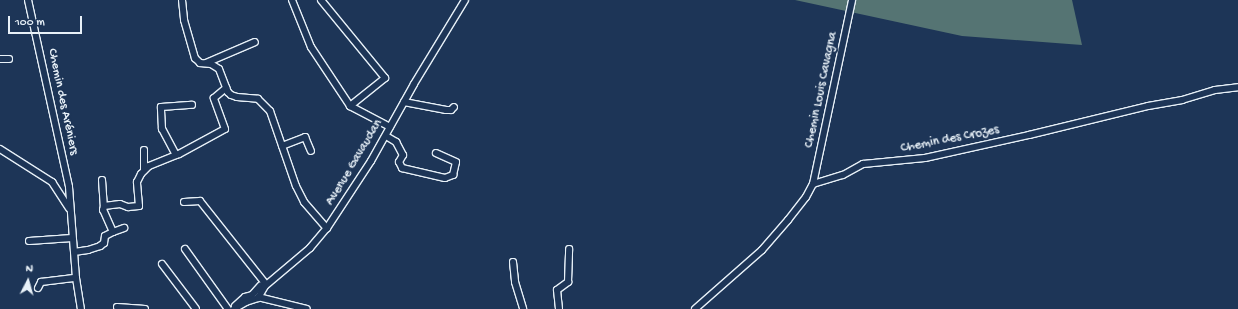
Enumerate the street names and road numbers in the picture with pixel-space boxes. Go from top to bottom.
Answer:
street label: Chemin Louis Cavagna [802,31,842,149]
street label: Chemin des Aréniers [43,47,81,157]
street label: Avenue Gavaudan [323,117,387,209]
street label: Chemin des Crozes [900,123,1000,157]

